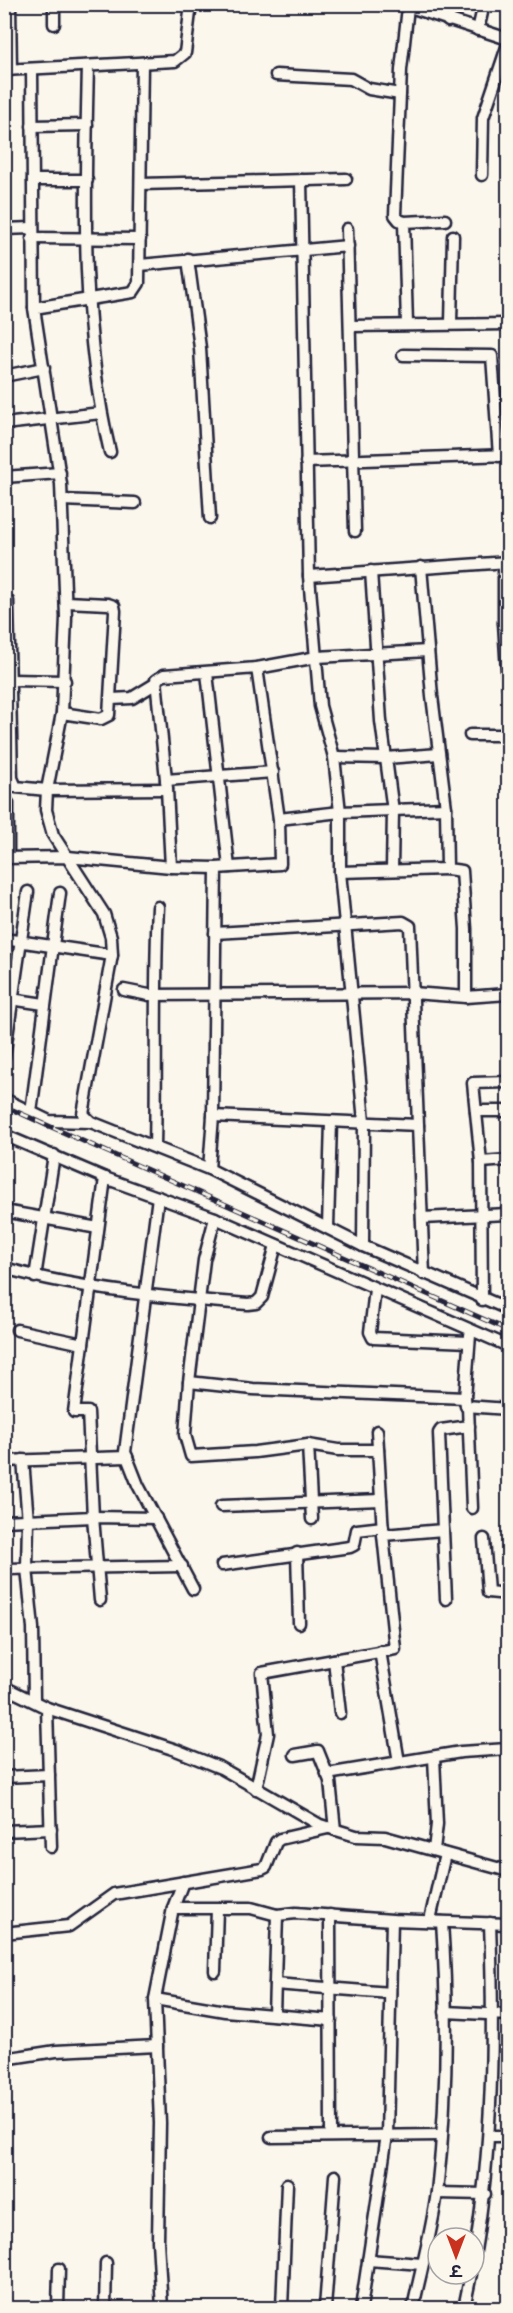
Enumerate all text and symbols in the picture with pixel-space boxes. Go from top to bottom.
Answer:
north arrow [426,2226,486,2286]
text: उ [449,2260,463,2281]

